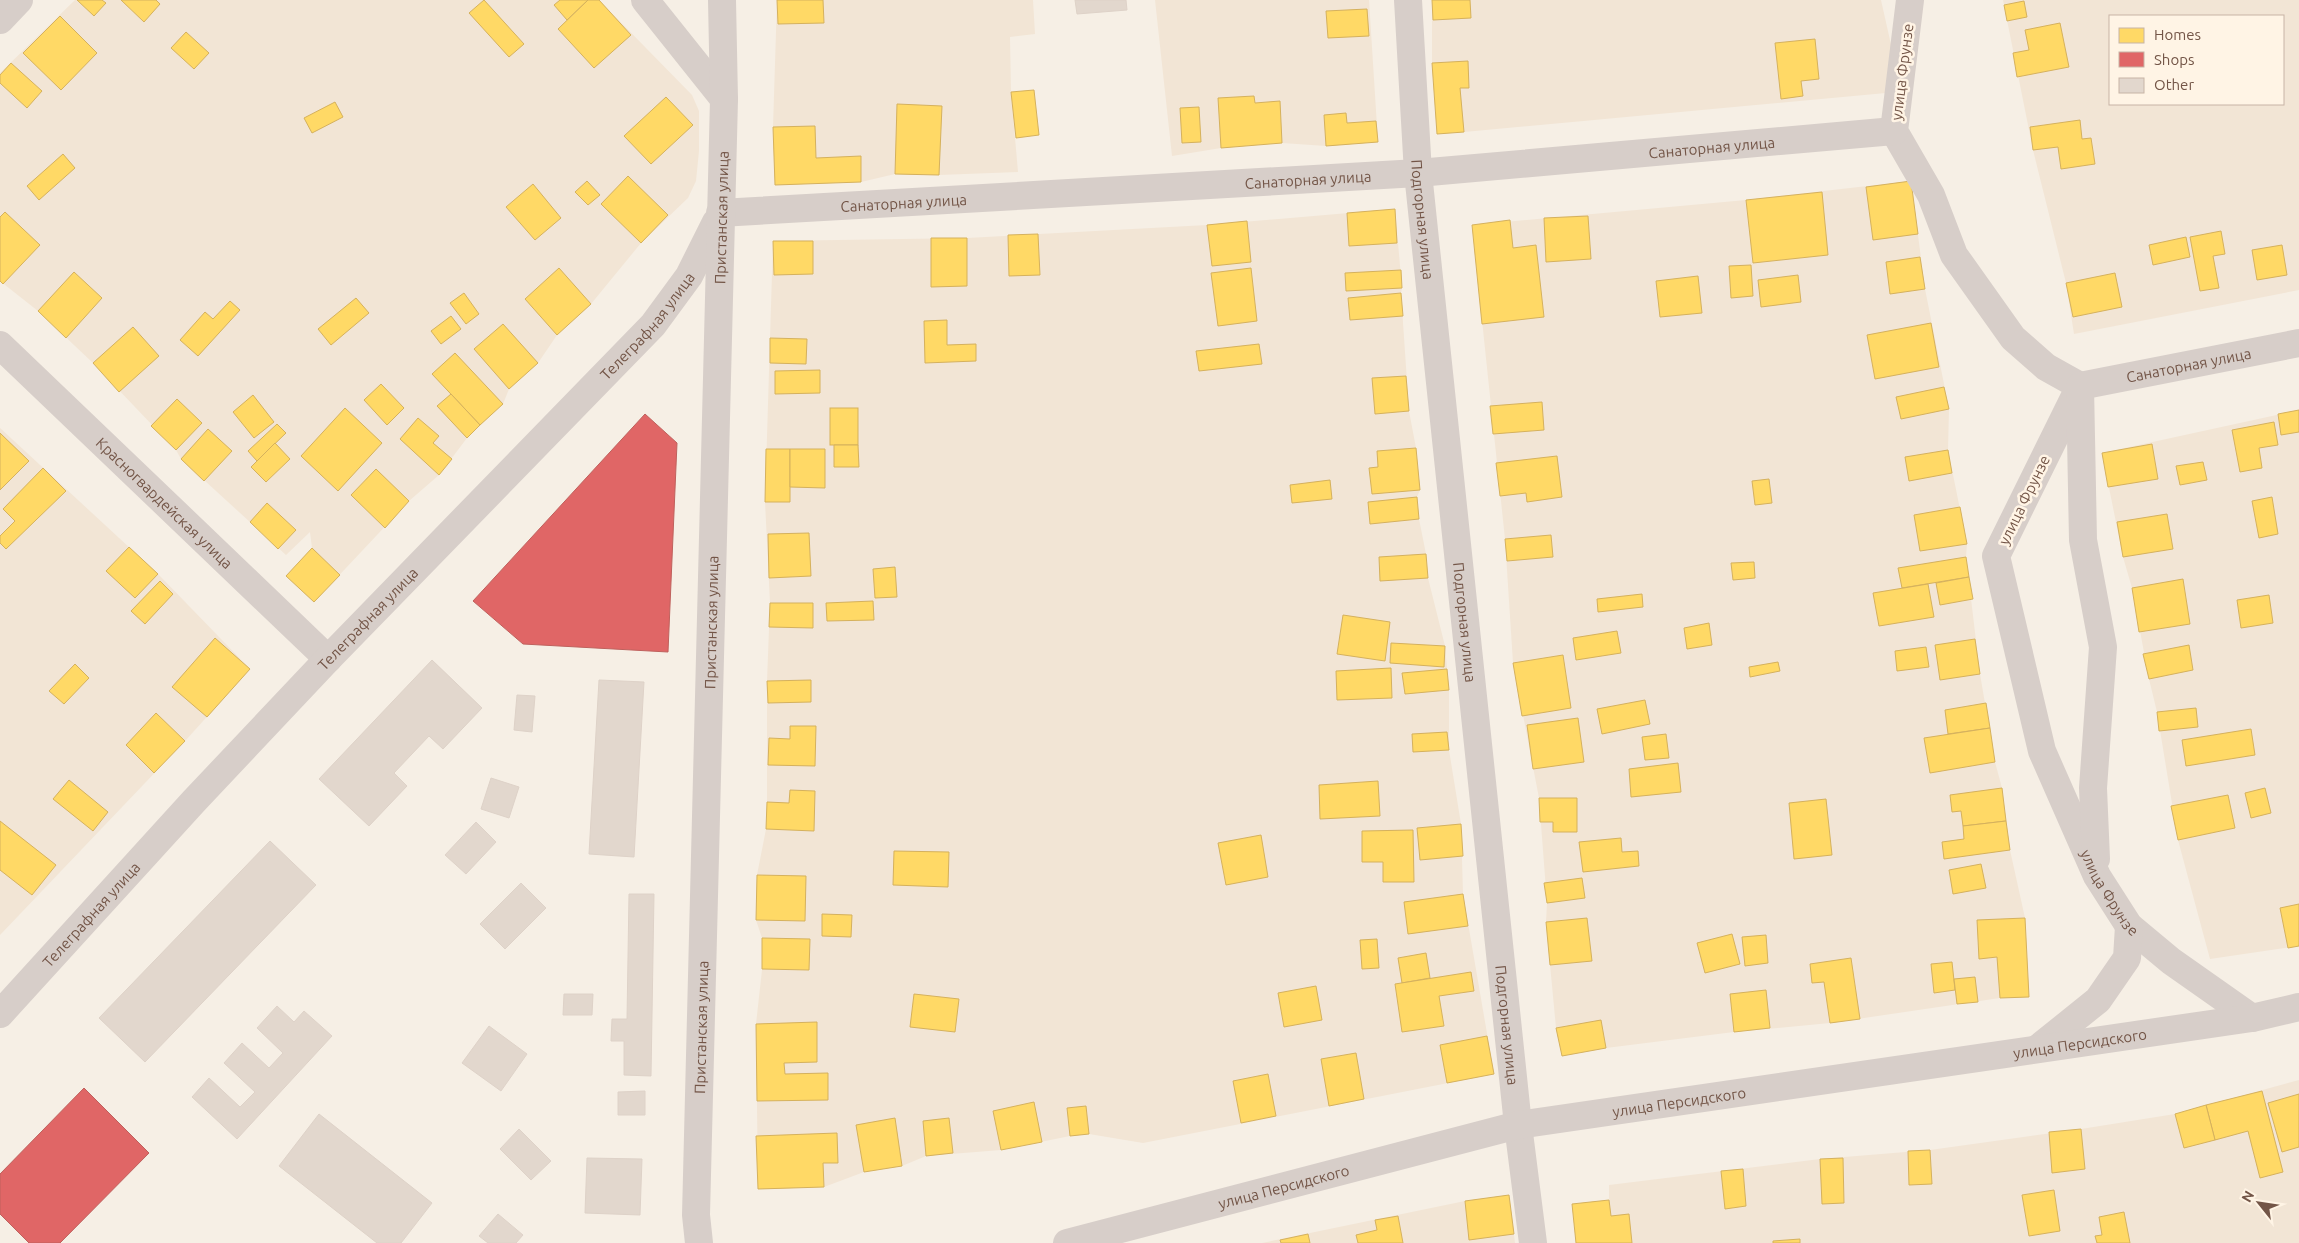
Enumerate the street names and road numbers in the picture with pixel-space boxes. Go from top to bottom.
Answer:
street label: улица Фрунзе [1888,23,1916,121]
street label: Санаторная улица [1648,133,1776,161]
street label: Пристанская улица [711,151,731,284]
street label: Подгорная улица [1409,159,1438,280]
street label: Санаторная улица [1244,167,1372,191]
street label: Санаторная улица [840,190,967,215]
street label: Телеграфная улица [596,269,698,383]
street label: Санаторная улица [2125,344,2252,385]
street label: Красногвардейская улица [93,434,236,572]
street label: улица Фрунзе [1995,452,2053,548]
street label: Пристанская улица [701,555,721,689]
street label: Подгорная улица [1450,561,1480,683]
street label: Телеграфная улица [314,564,421,673]
street label: улица Фрунзе [2078,847,2142,939]
street label: Телеграфная улица [39,858,143,970]
street label: Пристанская улица [691,960,711,1094]
street label: Подгорная улица [1493,964,1522,1086]
street label: улица Персидского [2012,1025,2148,1061]
street label: улица Персидского [1611,1083,1747,1120]
street label: улица Персидского [1216,1161,1351,1212]

